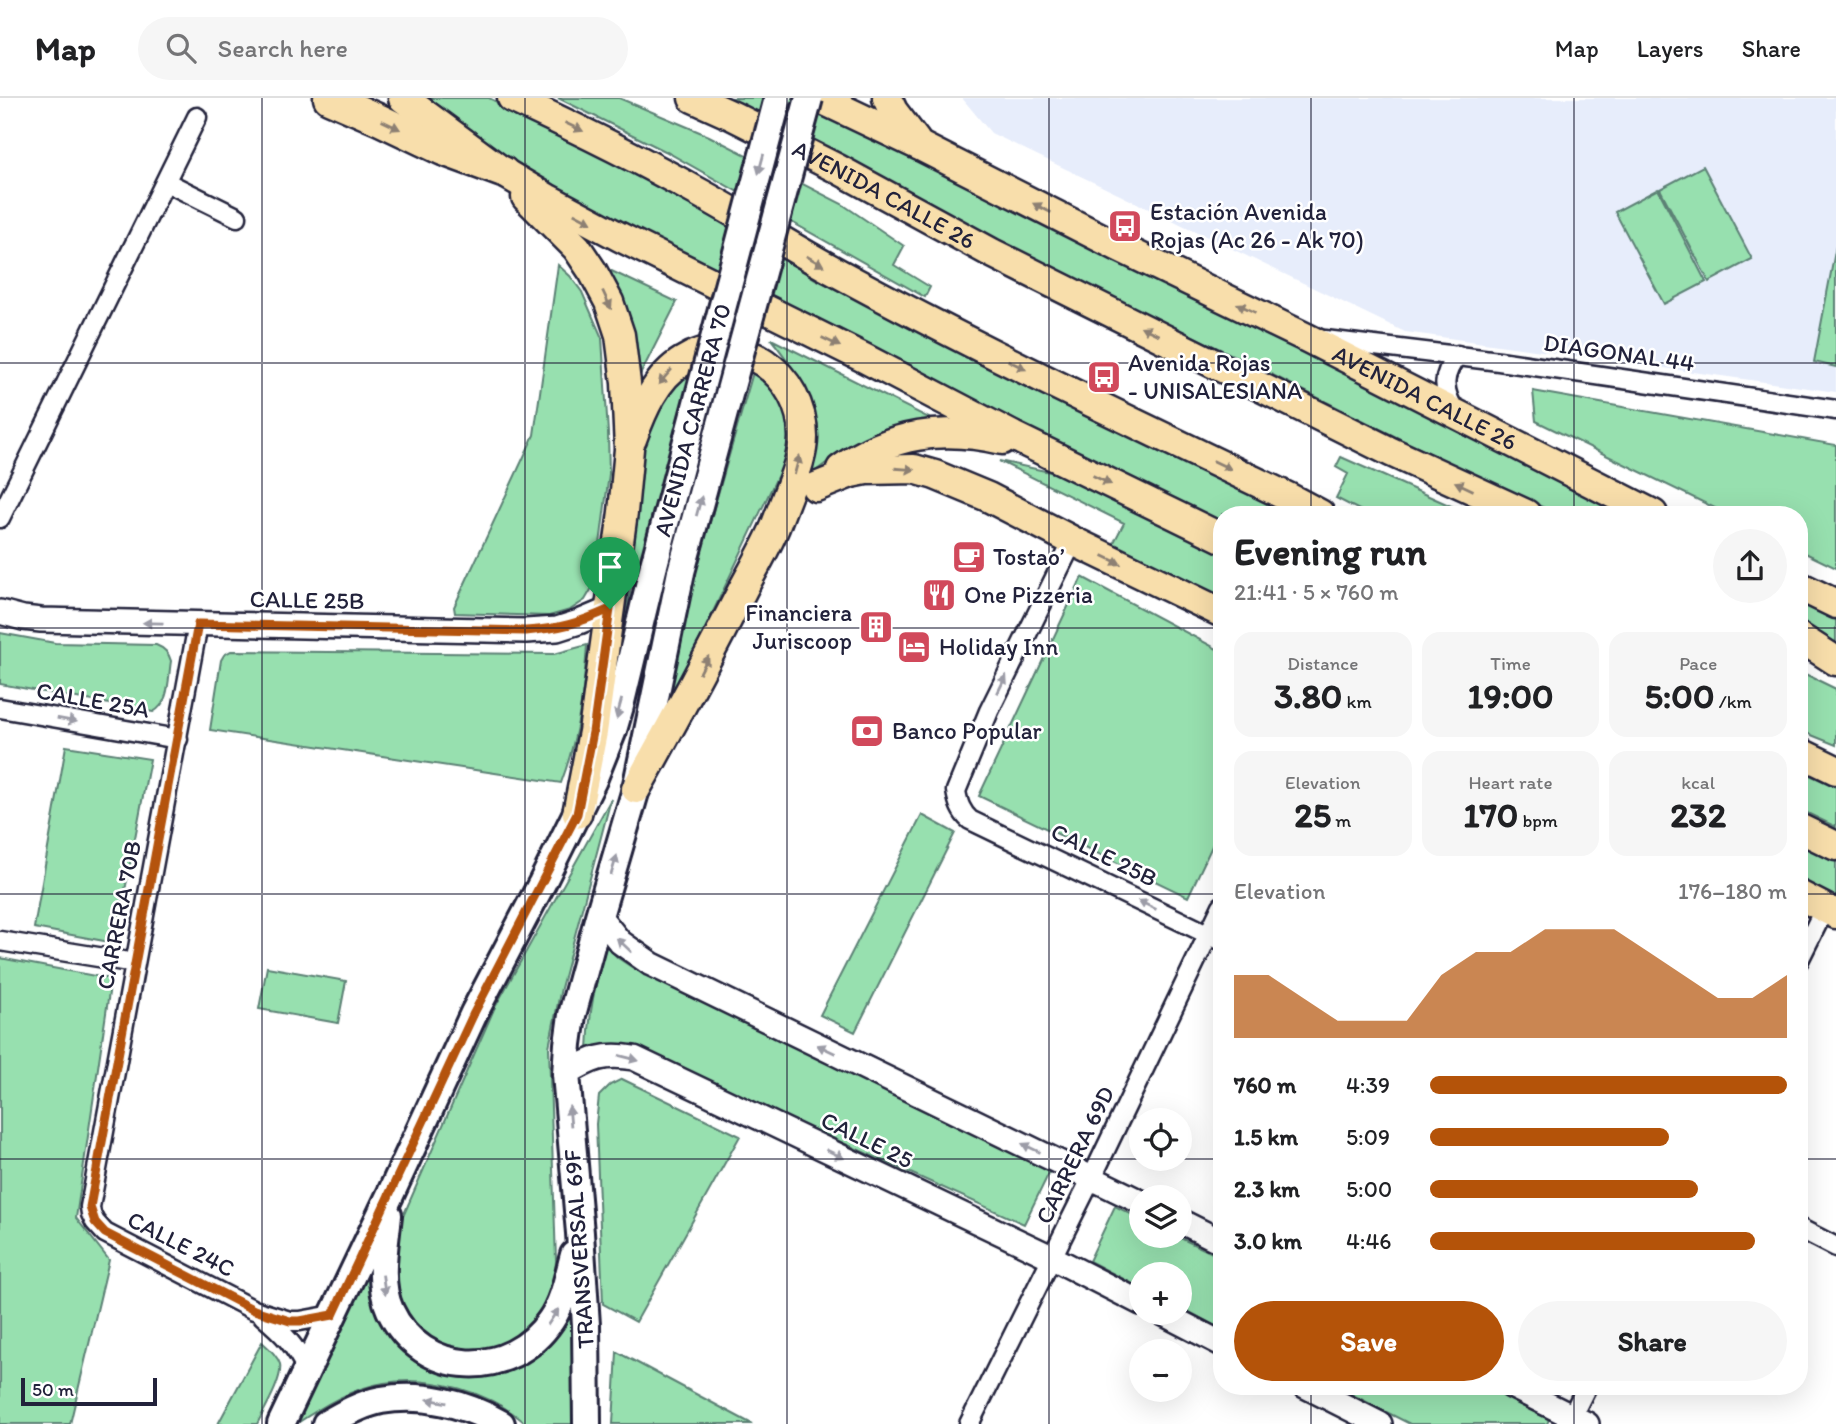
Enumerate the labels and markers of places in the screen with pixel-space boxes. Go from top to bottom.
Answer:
place label: Estación Avenida Rojas (Ac 26 - Ak 70) [1150,197,1364,254]
bus stop icon: Estación Avenida Rojas (Ac 26 - Ak 70) [1106,207,1144,245]
place label: Avenida Rojas - UNISALESIANA [1128,348,1302,405]
bus stop icon: Avenida Rojas - UNISALESIANA [1085,358,1123,396]
pin [580,537,640,609]
cafe icon: Tostao’ [950,538,988,576]
place label: Tostao’ [993,542,1065,571]
restaurant icon: One Pizzeria [920,576,958,614]
place label: One Pizzeria [964,580,1093,609]
place label: Financiera Juriscoop [745,598,852,655]
building icon: Financiera Juriscoop [857,608,895,646]
hotel icon: Holiday Inn [895,628,933,666]
place label: Holiday Inn [939,632,1058,661]
bank icon: Banco Popular [848,712,886,750]
place label: Banco Popular [892,716,1042,745]

